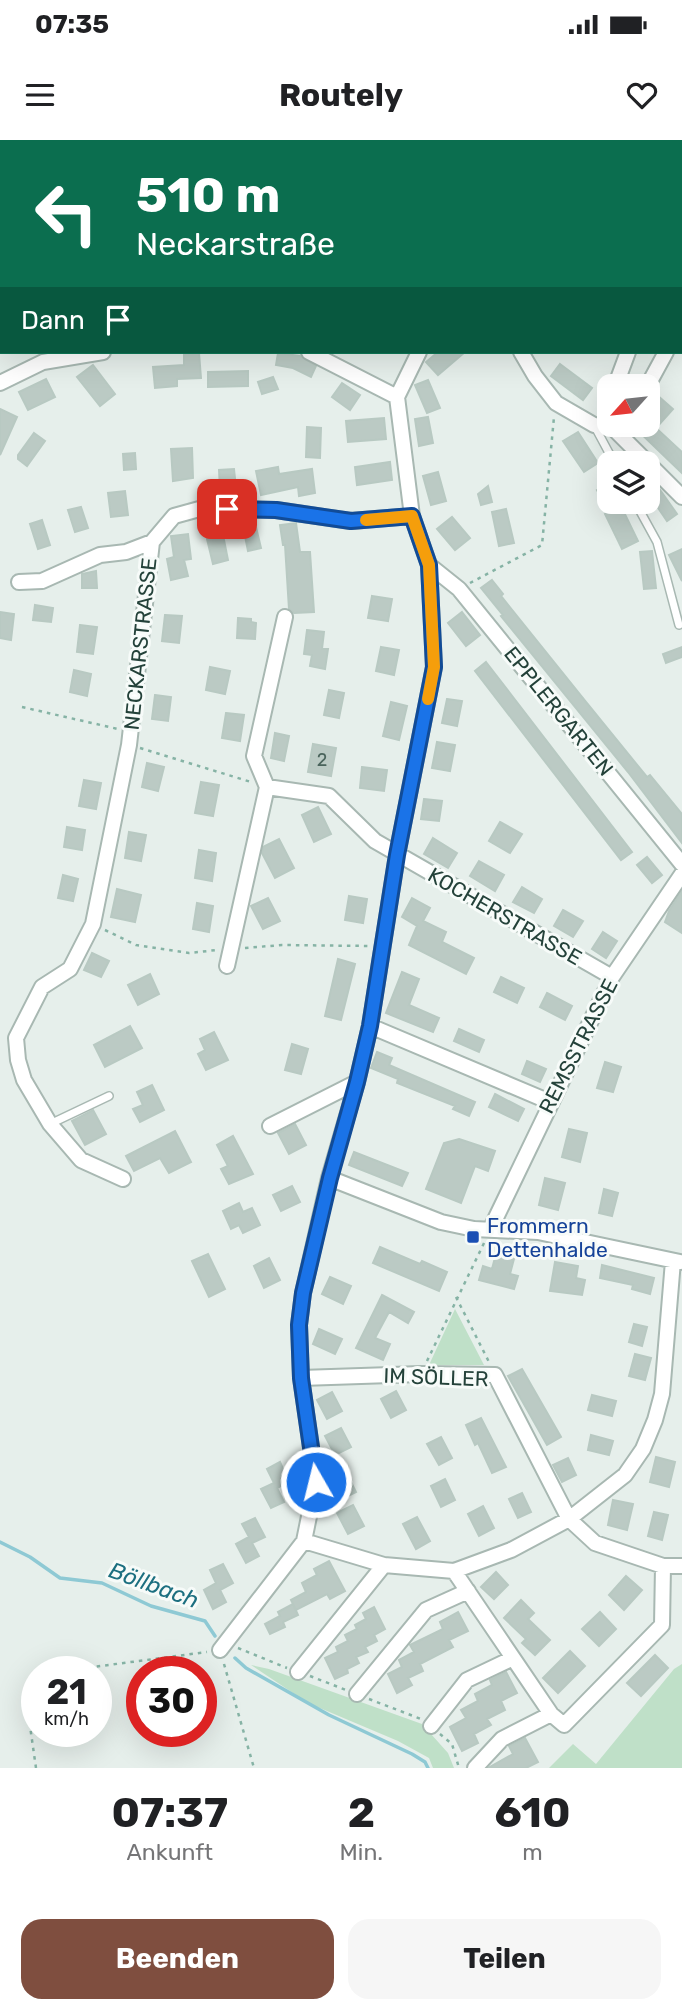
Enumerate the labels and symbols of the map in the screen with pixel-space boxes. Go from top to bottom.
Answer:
north arrow [597,374,660,438]
pin [197,479,257,539]
street label: NECKARSTRASSE [119,557,161,731]
street label: EPPLERGARTEN [499,641,619,781]
house number: 2 [317,749,327,771]
street label: KOCHERSTRASSE [424,862,586,970]
street label: REMSSTRASSE [533,975,623,1117]
place label: Frommern Dettenhalde [487,1213,608,1262]
marker: Frommern Dettenhalde [465,1229,481,1245]
street label: IM SÖLLER [383,1363,489,1391]
position arrow [279,1445,353,1519]
water label: Böllbach [105,1556,203,1614]
speed limit sign: 30 [126,1656,217,1747]

